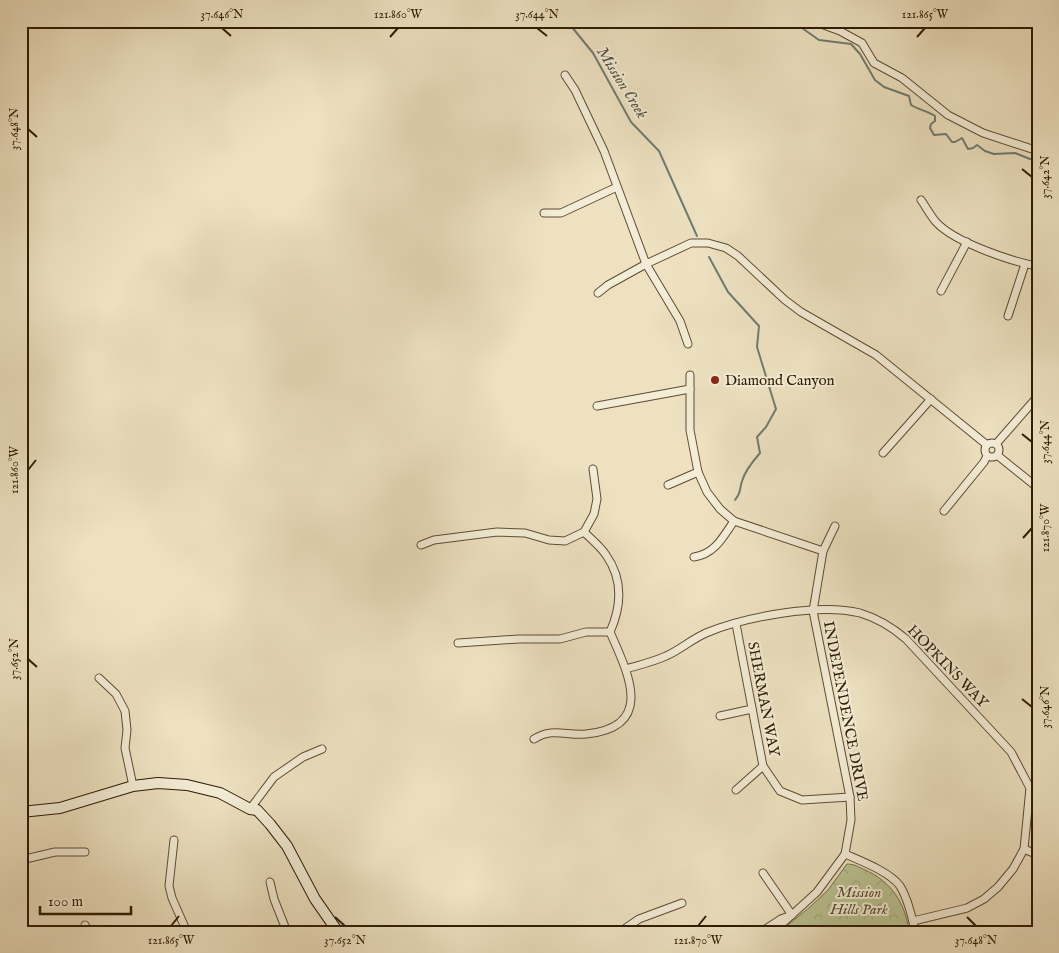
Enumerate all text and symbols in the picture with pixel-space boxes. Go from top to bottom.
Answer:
text: 37.646°N [201,7,244,22]
text: 121.860°W [374,7,423,22]
text: 37.644°N [515,7,559,22]
text: 121.865°W [902,7,949,22]
water label: Mission Creek [591,43,652,123]
text: 37.648°N [7,107,22,150]
text: 37.642°N [1038,155,1053,199]
place label: Diamond Canyon [725,371,835,390]
marker: Diamond Canyon [709,374,721,386]
text: 37.644°N [1038,420,1053,464]
text: 121.860°W [7,445,22,494]
text: 121.870°W [1038,503,1053,552]
street label: INDEPENDENCE DRIVE [819,619,872,803]
street label: HOPKINS WAY [903,621,993,713]
text: 37.652°N [7,637,22,680]
street label: SHERMAN WAY [743,640,784,759]
text: 37.646°N [1038,685,1053,728]
scale bar [40,883,131,915]
park label: Mission Hills Park [829,883,888,919]
text: 100 m [48,892,84,911]
text: 121.865°W [148,933,195,948]
text: 37.652°N [324,933,367,948]
text: 121.870°W [674,933,723,948]
text: 37.648°N [955,933,998,948]

